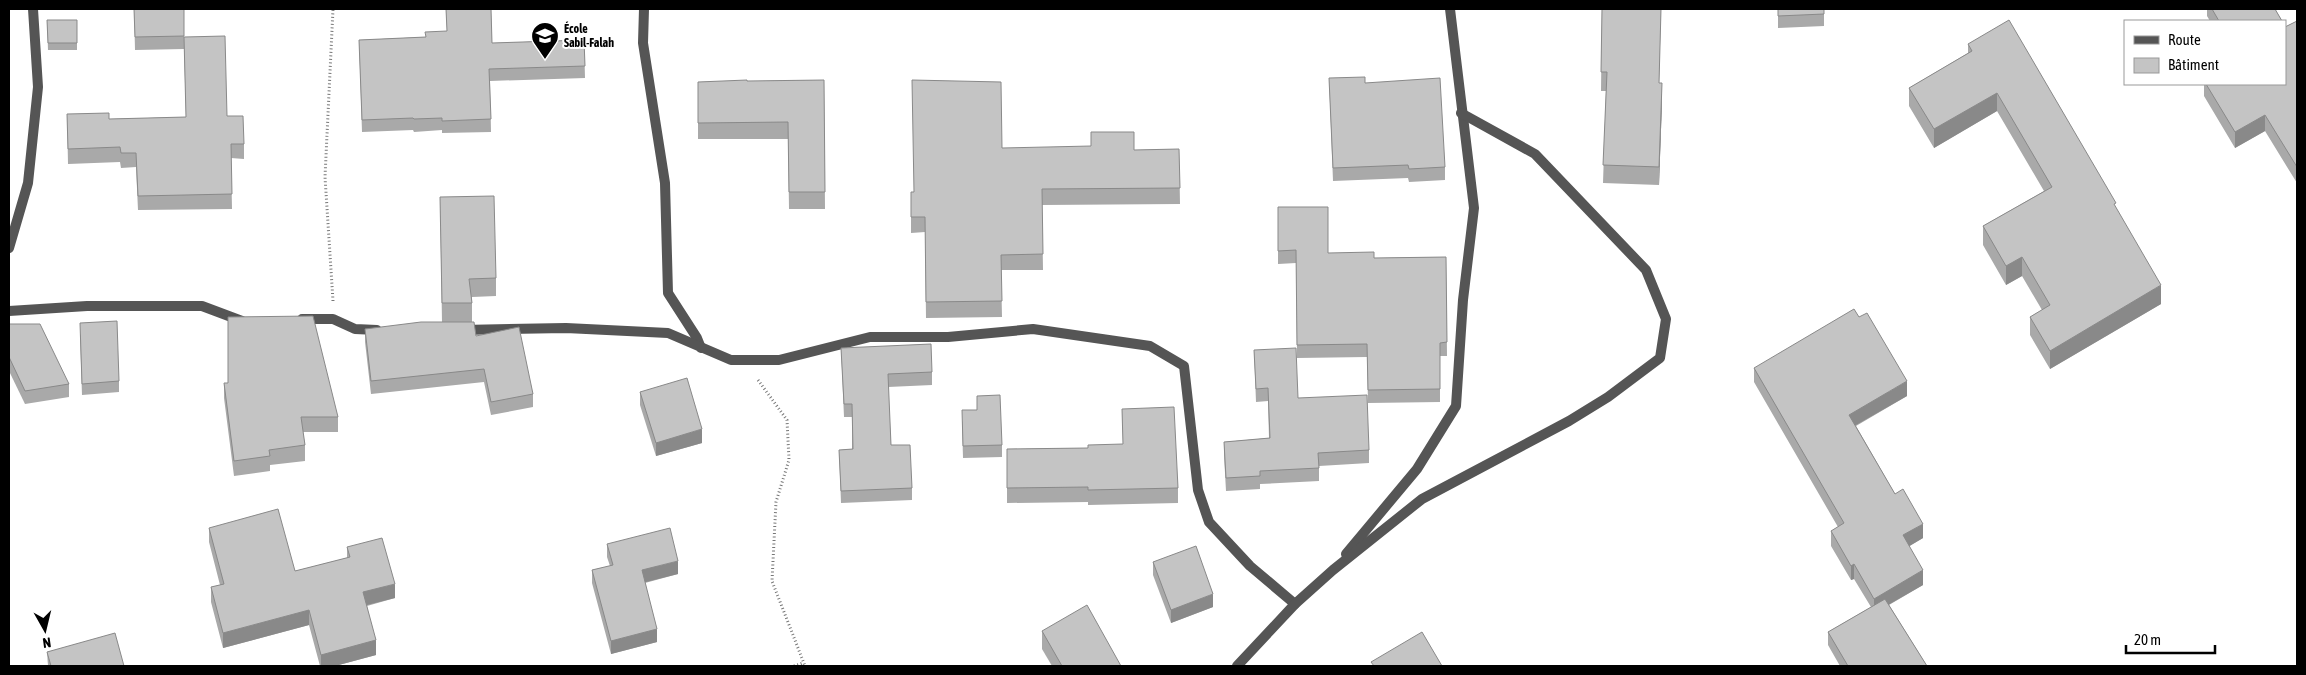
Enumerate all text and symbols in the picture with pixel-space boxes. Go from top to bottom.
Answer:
legend [2124,20,2286,85]
school or university icon: École Sabil-Falah [530,21,560,60]
place label: École Sabil-Falah [564,21,614,50]
text: Route [2168,31,2201,48]
text: Bâtiment [2168,56,2219,73]
north arrow [20,605,70,655]
scale bar [2126,622,2215,654]
text: 20 m [2134,631,2161,648]
text: N [42,634,52,651]

